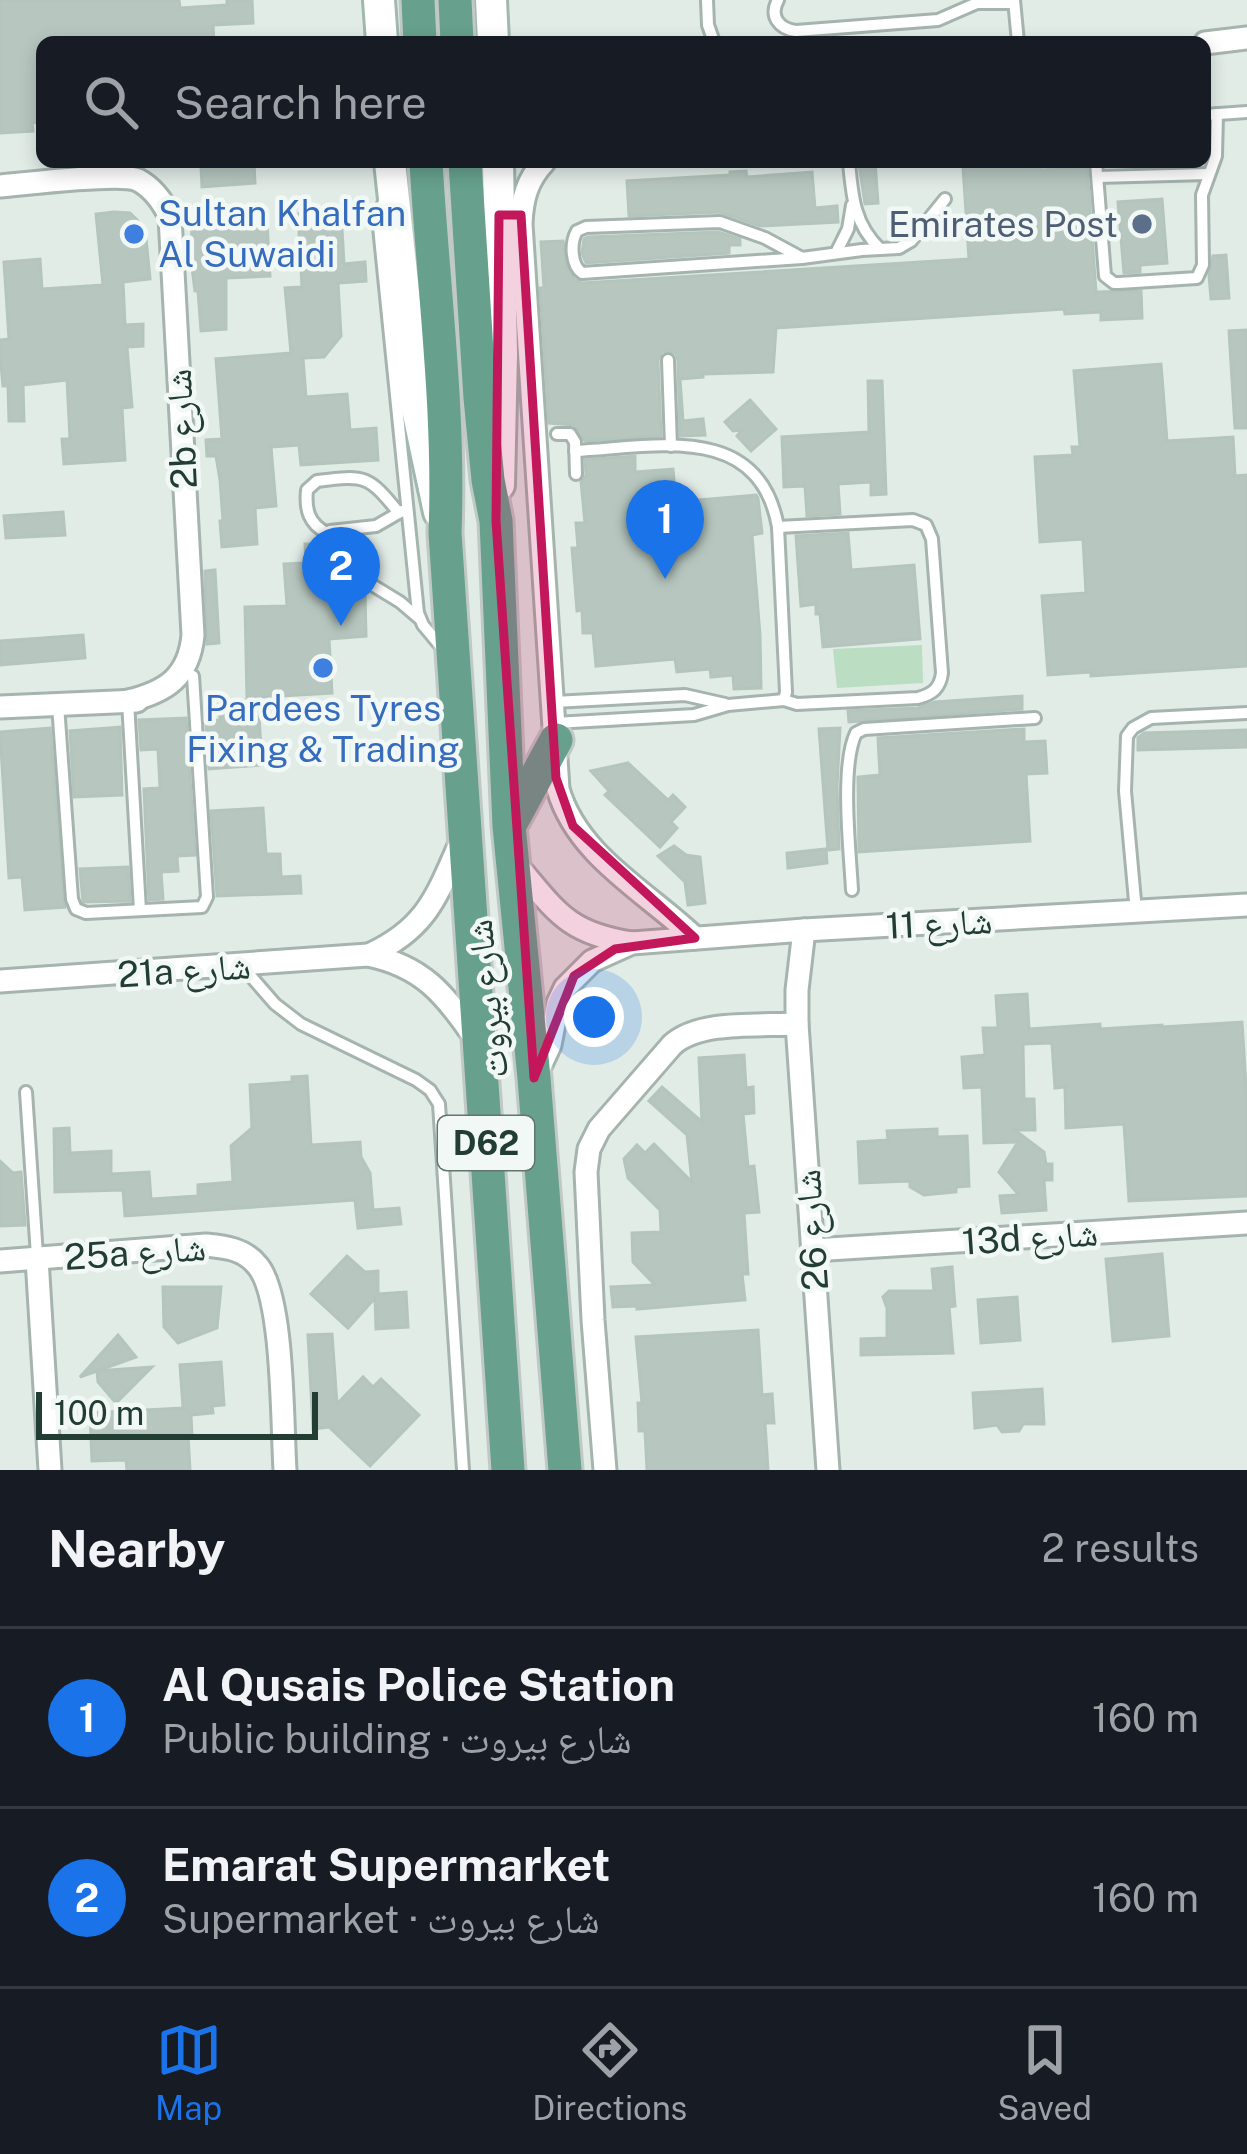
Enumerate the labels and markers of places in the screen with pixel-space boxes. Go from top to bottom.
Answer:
place label: Sultan Khalfan Al Suwaidi [158,192,406,275]
place label: Emirates Post [888,203,1118,245]
marker: Emirates Post [1129,211,1155,237]
marker: Sultan Khalfan Al Suwaidi [121,221,147,247]
pin: 1 [626,480,704,579]
pin: 2 [302,527,380,626]
marker: Pardees Tyres Fixing & Trading [310,655,336,681]
place label: Pardees Tyres Fixing & Trading [186,687,460,770]

